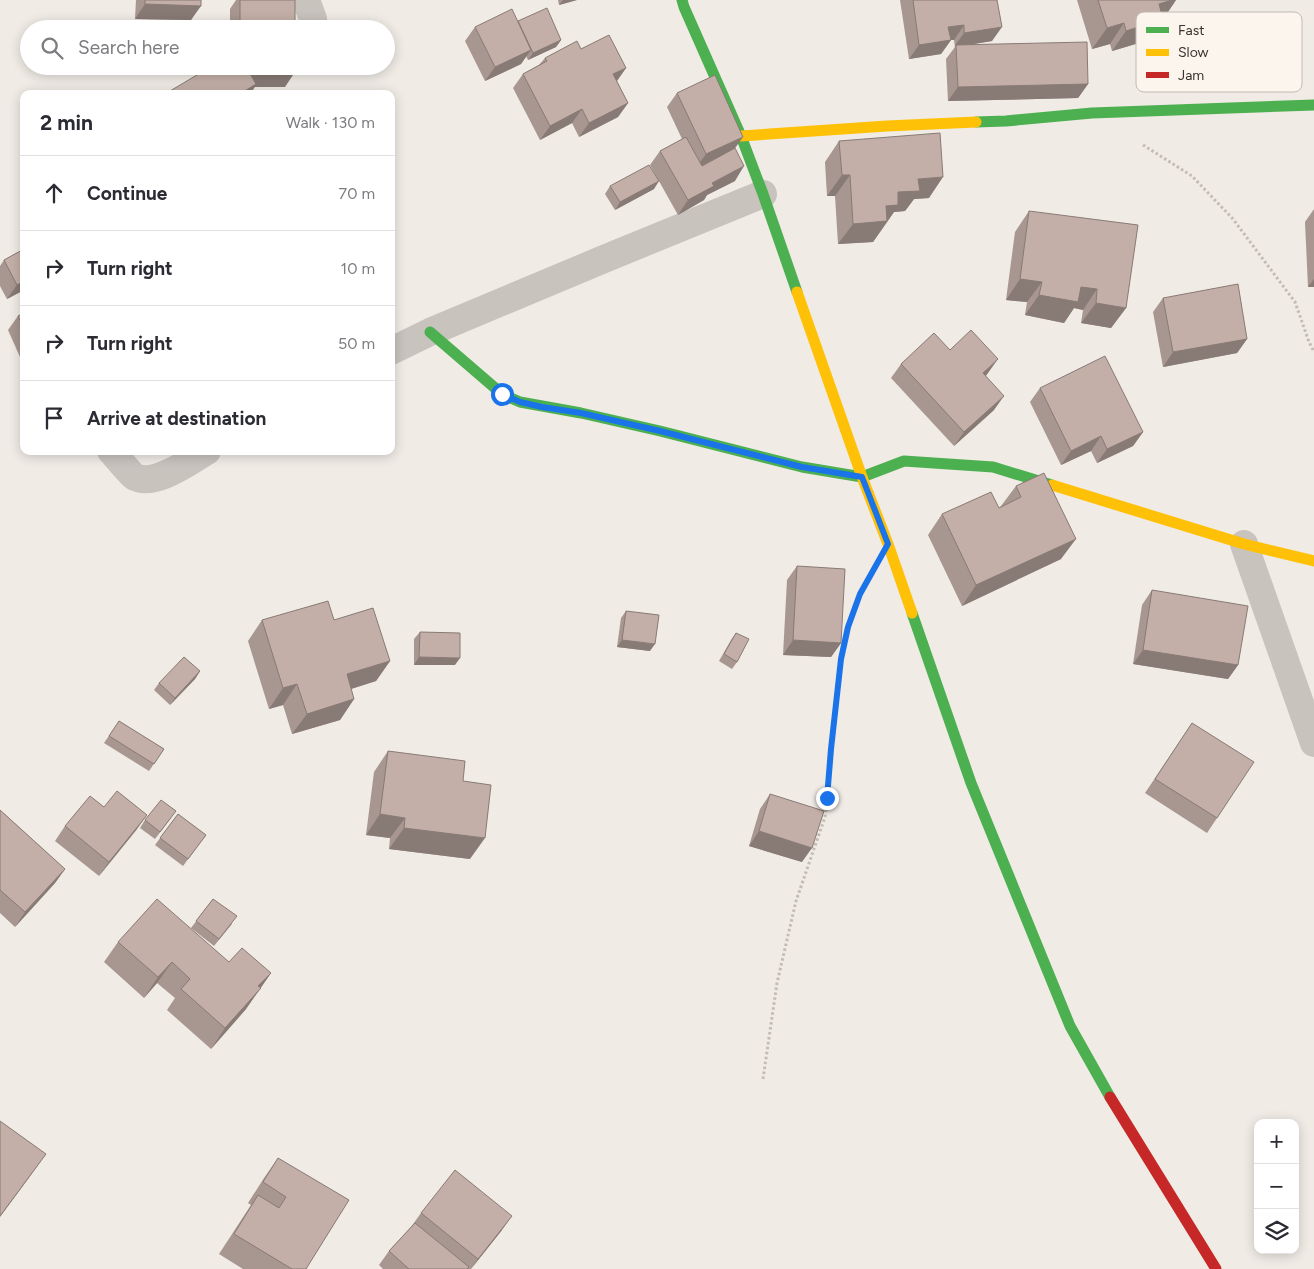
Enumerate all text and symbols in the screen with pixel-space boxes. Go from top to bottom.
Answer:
legend [1136,12,1302,92]
search box [20,20,395,75]
text: Fast [1178,22,1204,39]
icon: search [38,34,66,62]
text: Search here [78,36,180,59]
text: Slow [1178,44,1209,61]
text: Jam [1178,67,1204,84]
text: 2 min [40,110,93,135]
text: Walk · 130 m [286,113,375,132]
icon: ahead [40,179,68,207]
text: Continue [87,182,167,205]
text: 70 m [339,184,375,203]
icon: right [40,254,68,282]
text: Turn right [87,257,173,280]
text: 10 m [341,259,375,278]
icon: right [40,329,68,357]
text: Turn right [87,332,173,355]
text: 50 m [338,334,375,353]
route start [491,383,514,406]
icon: arrive [40,404,68,432]
text: Arrive at destination [87,407,266,430]
route end [816,787,839,810]
map controls [1254,1119,1299,1254]
button: + [1254,1119,1299,1164]
button: − [1254,1164,1299,1209]
button: layers [1254,1209,1299,1254]

